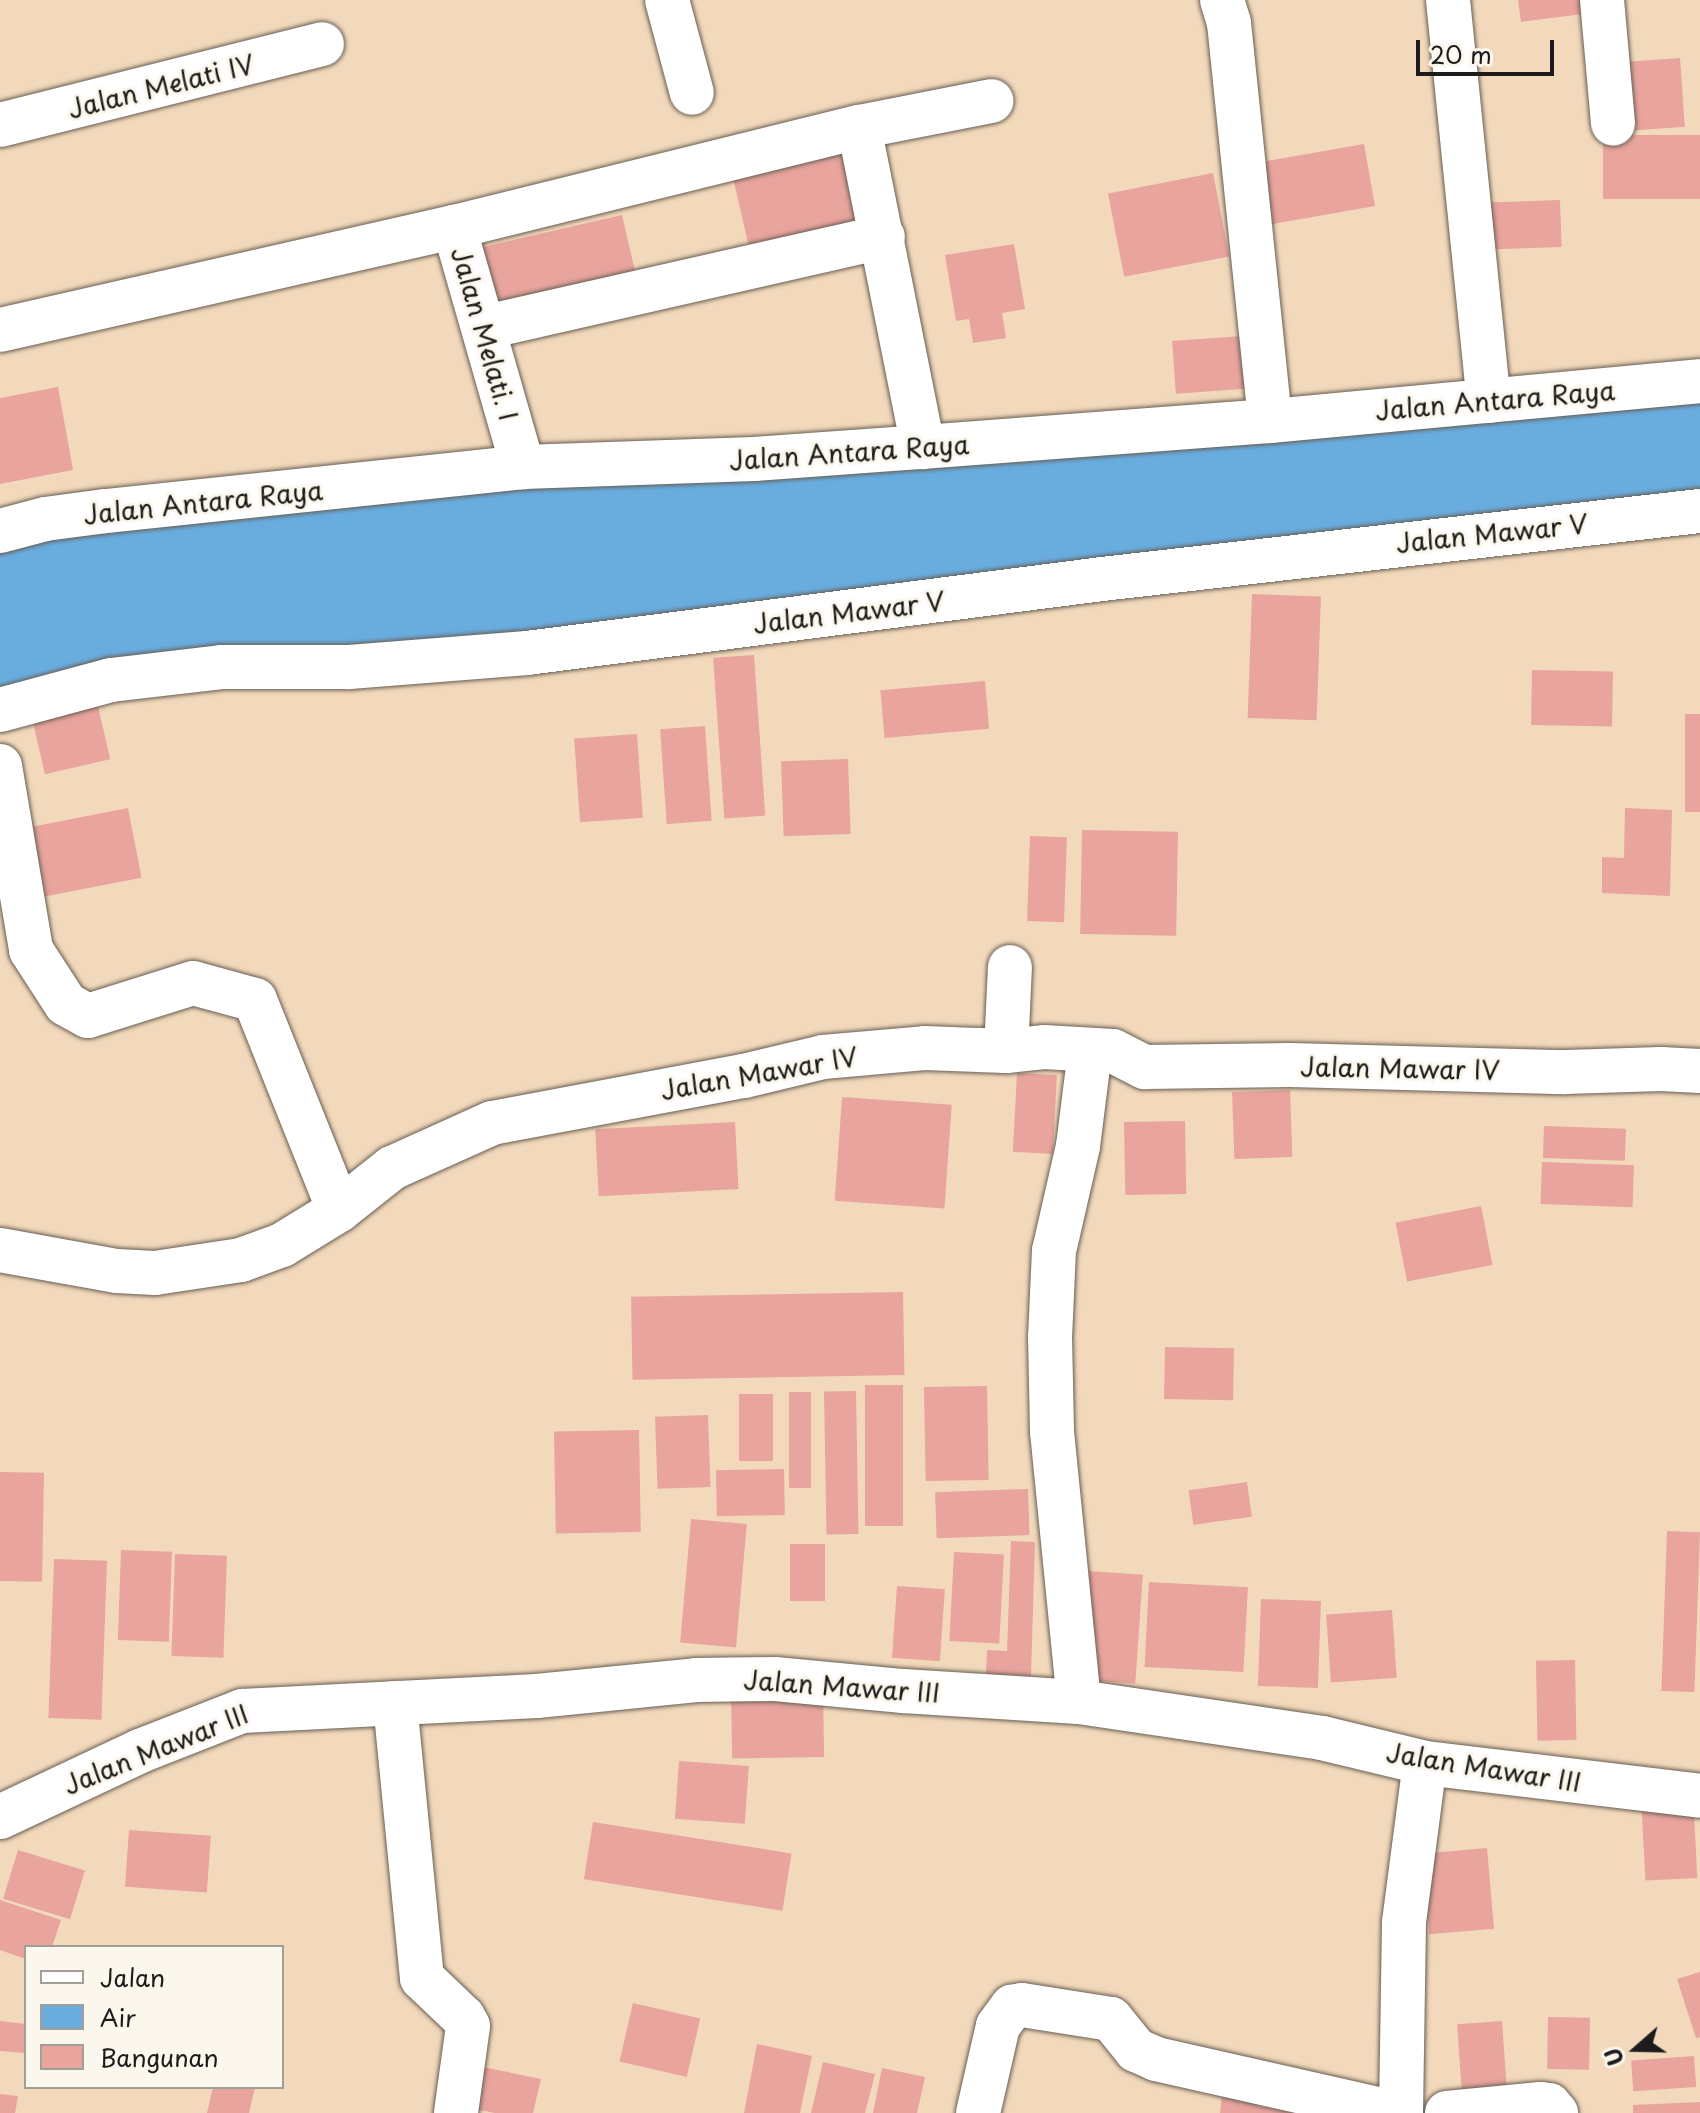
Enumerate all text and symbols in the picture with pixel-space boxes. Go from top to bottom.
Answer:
scale bar [1420,24,1558,74]
text: 20 m [1430,36,1492,72]
street label: Jalan Melati IV [64,48,258,124]
street label: Jalan Melati. I [445,243,525,425]
street label: Jalan Antara Raya [1373,374,1617,426]
street label: Jalan Antara Raya [727,428,971,476]
street label: Jalan Antara Raya [81,474,325,530]
street label: Jalan Mawar V [1395,507,1589,559]
street label: Jalan Mawar V [751,585,947,639]
street label: Jalan Mawar IV [658,1040,860,1106]
street label: Jalan Mawar IV [1299,1051,1501,1085]
street label: Jalan Mawar III [742,1664,942,1708]
street label: Jalan Mawar III [58,1697,254,1801]
street label: Jalan Mawar III [1384,1736,1584,1798]
legend [24,1945,284,2089]
text: Jalan [100,1959,165,1995]
text: Air [100,1999,136,2035]
north arrow [1596,2009,1676,2089]
text: Bangunan [100,2039,219,2075]
text: U [1595,2044,1631,2071]

